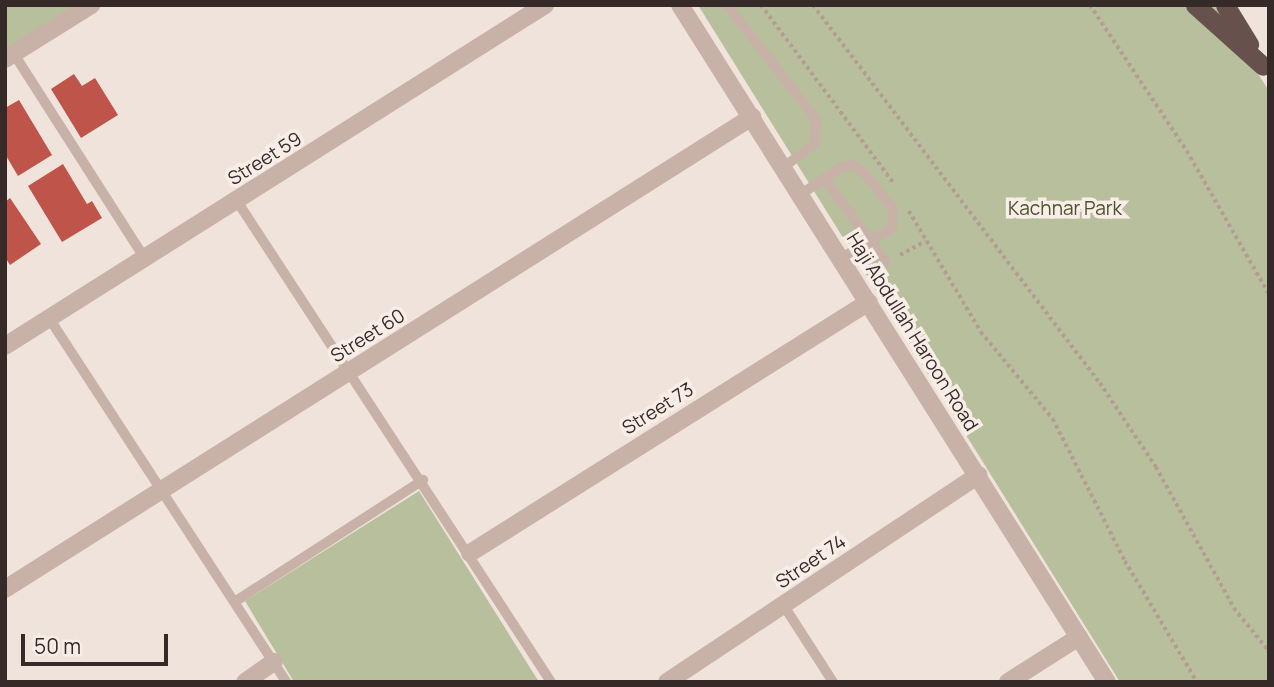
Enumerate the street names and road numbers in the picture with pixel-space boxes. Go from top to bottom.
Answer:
street label: Street 59 [224,128,306,190]
street label: Haji Abdullah Haroon Road [841,229,983,435]
street label: Street 60 [327,304,409,368]
street label: Street 73 [618,378,698,440]
street label: Street 74 [772,530,850,594]

